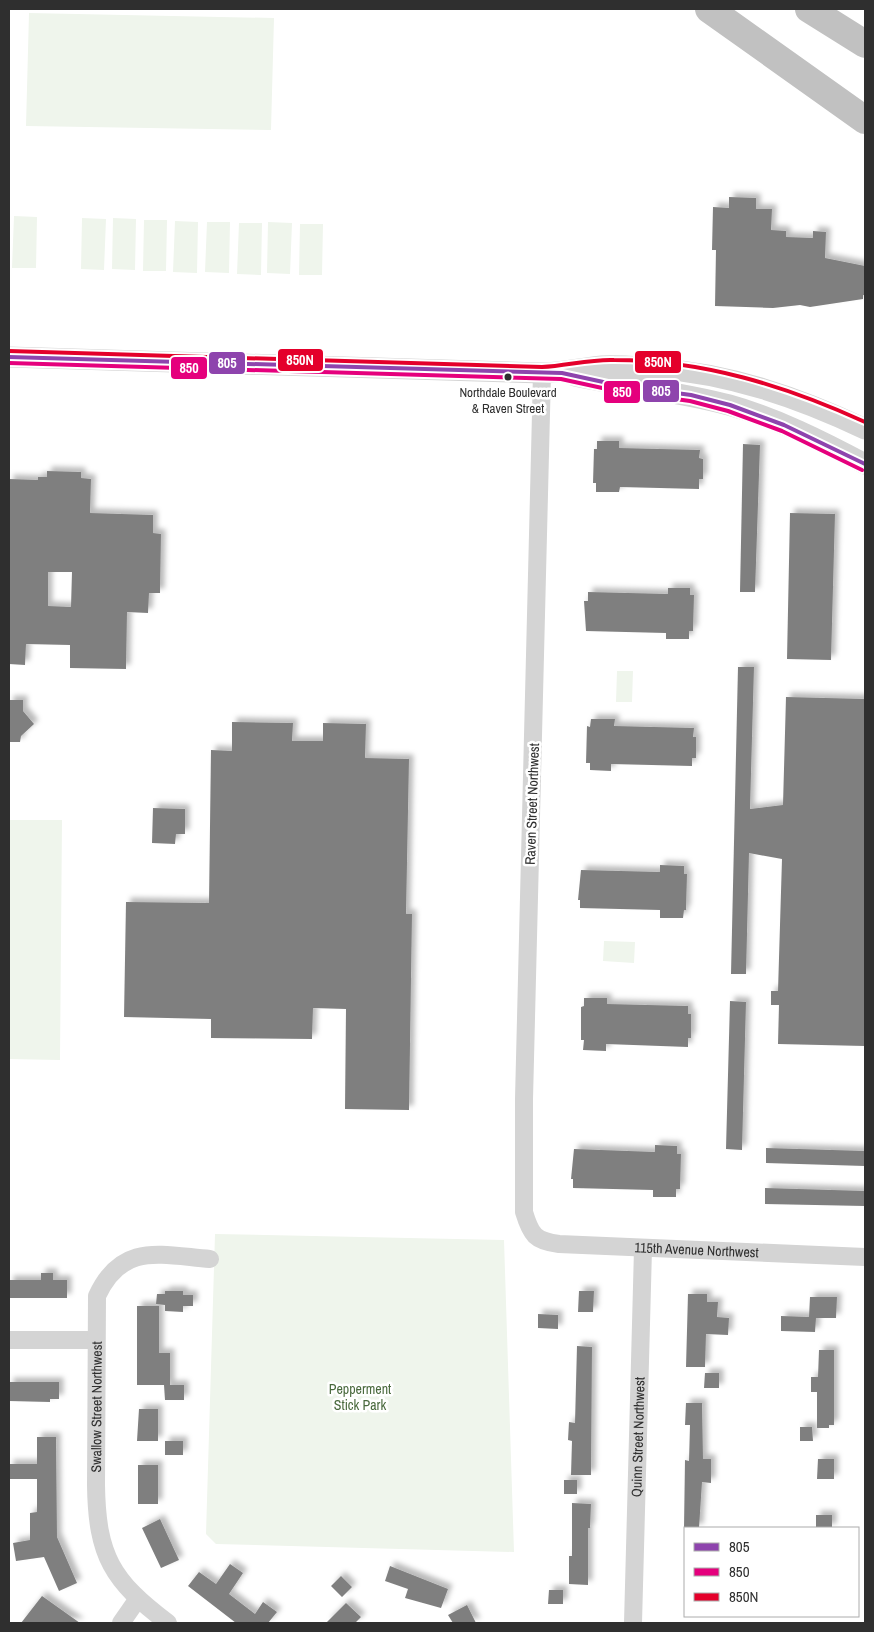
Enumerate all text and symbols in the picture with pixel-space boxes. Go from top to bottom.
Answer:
line badge: 850N [277,348,324,372]
line badge: 850N [634,350,682,374]
line badge: 805 [208,351,246,375]
text: 850N [286,351,314,369]
text: 850N [644,353,672,371]
text: 805 [217,354,237,372]
line badge: 850 [170,356,208,380]
text: 850 [179,359,199,377]
marker: Northdale Boulevard & Raven Street [503,372,513,382]
line badge: 805 [642,379,680,403]
line badge: 850 [603,380,641,404]
text: 805 [651,382,671,400]
text: 850 [612,383,632,401]
place label: Northdale Boulevard & Raven Street [459,384,557,417]
street label: Raven Street Northwest [521,743,543,865]
street label: 115th Avenue Northwest [634,1238,759,1261]
street label: Swallow Street Northwest [87,1341,106,1472]
street label: Quinn Street Northwest [627,1377,649,1497]
park label: Pepperment Stick Park [329,1380,391,1414]
legend [684,1527,859,1617]
text: 805 [729,1536,750,1557]
text: 850 [729,1561,750,1582]
text: 850N [729,1586,758,1607]

